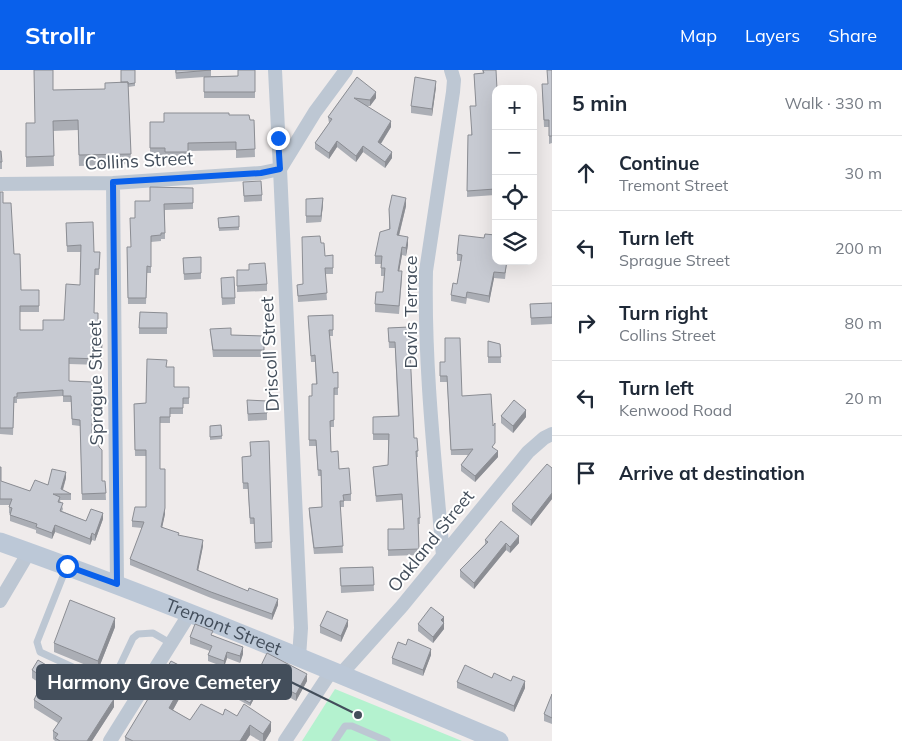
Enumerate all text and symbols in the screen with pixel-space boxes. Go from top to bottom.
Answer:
text: Strollr [25,20,95,50]
text: Map [680,24,717,47]
text: Layers [745,24,800,47]
text: Share [828,24,877,47]
map controls [492,85,537,265]
button: + [492,85,537,130]
text: 5 min [572,90,627,116]
text: Walk · 330 m [784,93,882,113]
route end [267,127,290,150]
button: − [492,130,537,175]
street label: Collins Street [84,146,194,175]
text: Continue [619,151,699,175]
icon: ahead [572,159,600,187]
text: 30 m [845,163,882,183]
button: locate [492,175,537,220]
text: Tremont Street [619,175,728,195]
button: layers [492,220,537,265]
text: Turn left [619,226,694,250]
icon: left [572,234,600,262]
text: 200 m [835,238,882,258]
text: Sprague Street [619,250,730,270]
street label: Davis Terrace [399,255,422,369]
street label: Driscoll Street [255,296,284,412]
text: Turn right [619,301,708,325]
icon: right [572,309,600,337]
text: 80 m [845,313,882,333]
street label: Sprague Street [83,320,108,446]
text: Collins Street [619,325,716,345]
text: Turn left [619,376,694,400]
icon: left [572,384,600,412]
text: 20 m [845,388,882,408]
text: Kenwood Road [619,400,732,420]
icon: arrive [572,459,600,487]
text: Arrive at destination [619,461,805,485]
street label: Oakland Street [382,485,479,596]
route start [56,555,79,578]
street label: Tremont Street [162,593,285,660]
callout: Harmony Grove Cemetery [37,665,291,699]
text: Harmony Grove Cemetery [47,670,281,694]

